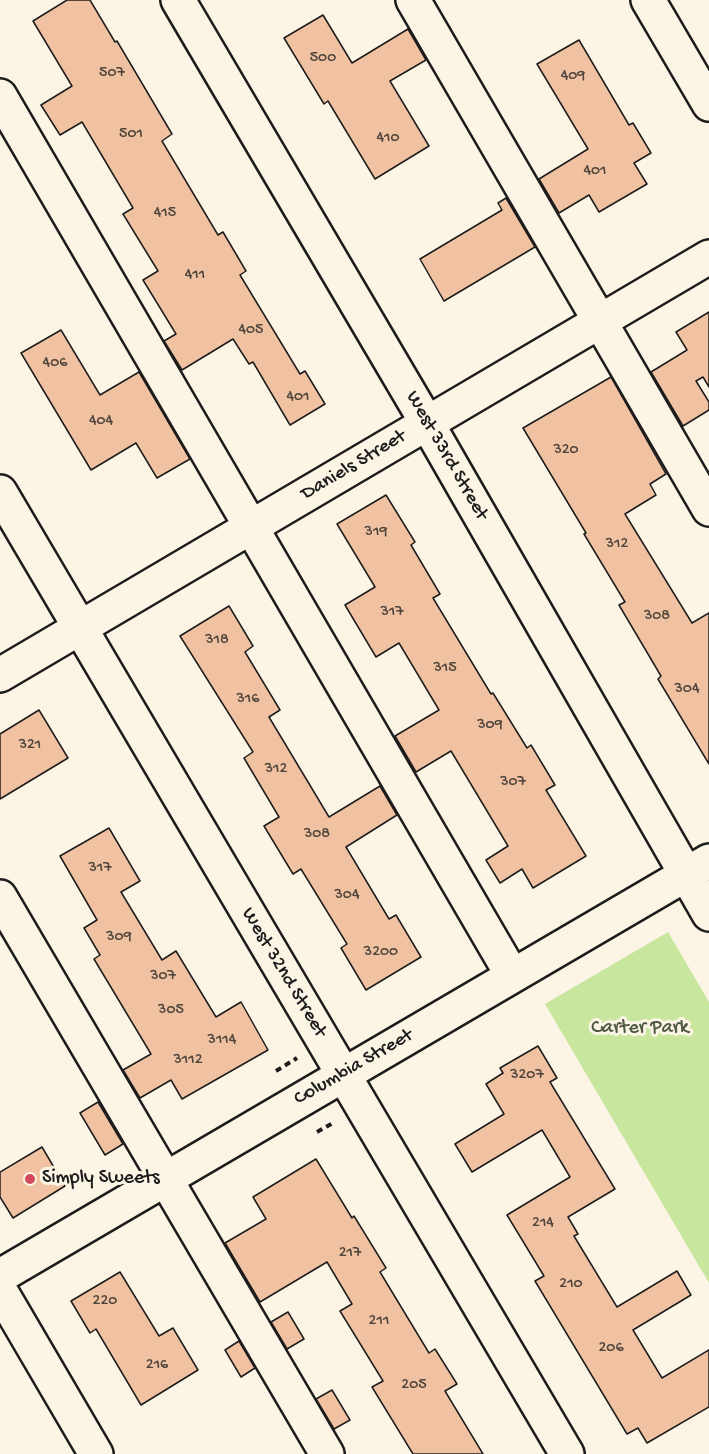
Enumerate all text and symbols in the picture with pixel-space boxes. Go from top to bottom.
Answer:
house number: 500 [310,49,336,69]
house number: 507 [99,64,125,84]
house number: 409 [561,67,585,87]
house number: 501 [119,125,143,145]
house number: 410 [376,129,400,149]
house number: 401 [583,162,607,182]
house number: 415 [154,204,176,224]
house number: 411 [185,266,205,286]
house number: 405 [238,321,264,341]
house number: 406 [43,354,67,374]
street label: West 33rd Street [399,387,493,525]
house number: 401 [286,388,310,408]
house number: 404 [89,412,113,432]
street label: Daniels Street [297,425,411,507]
house number: 320 [553,441,579,461]
house number: 319 [365,523,387,543]
house number: 312 [606,535,628,555]
house number: 317 [380,603,404,623]
house number: 308 [644,607,670,627]
house number: 318 [205,631,229,651]
house number: 315 [433,659,457,679]
house number: 304 [675,680,699,700]
house number: 316 [237,690,259,710]
house number: 309 [477,716,503,736]
house number: 321 [19,736,41,756]
house number: 312 [265,760,287,780]
house number: 307 [500,773,526,793]
house number: 308 [304,825,330,845]
house number: 317 [88,859,112,879]
house number: 304 [335,886,359,906]
street label: West 32nd Street [235,904,331,1042]
house number: 309 [106,928,132,948]
house number: 3200 [364,943,398,963]
house number: 307 [150,967,176,987]
house number: 305 [158,1001,184,1021]
park label: Carter Park [591,1017,689,1041]
street label: Columbia Street [290,1024,418,1112]
house number: 3114 [208,1031,236,1051]
house number: 3112 [173,1051,203,1071]
house number: 3207 [510,1066,544,1086]
place label: Simply Sweets [42,1167,160,1191]
marker: Simply Sweets [23,1172,37,1186]
house number: 214 [532,1214,554,1234]
house number: 217 [339,1244,361,1264]
house number: 210 [559,1275,583,1295]
house number: 220 [93,1292,117,1312]
house number: 211 [369,1312,389,1332]
house number: 206 [598,1339,624,1359]
house number: 216 [146,1356,168,1376]
house number: 205 [401,1376,427,1396]

